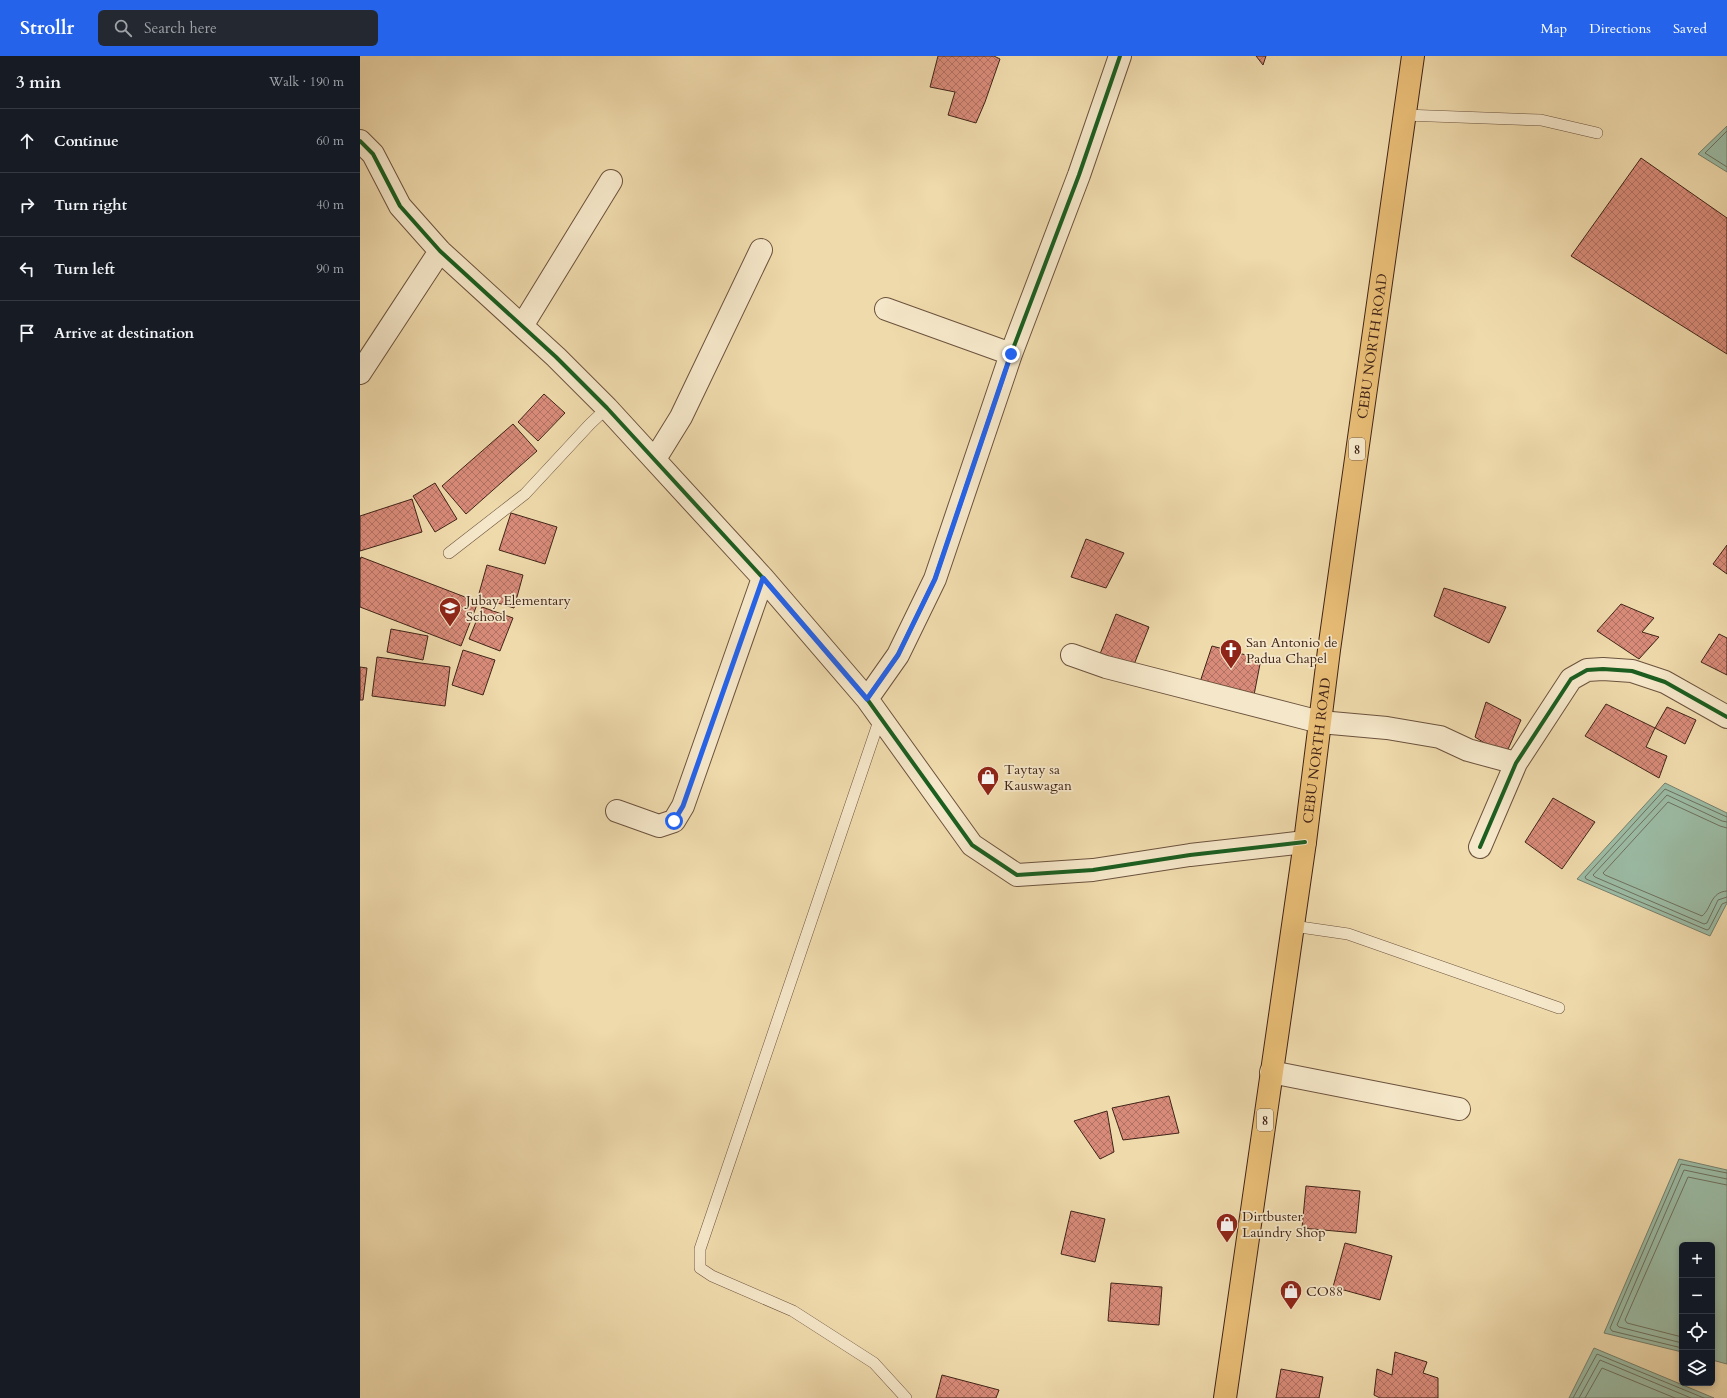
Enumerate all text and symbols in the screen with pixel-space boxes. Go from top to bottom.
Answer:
search box [98,10,378,46]
text: Strollr [20,15,74,41]
icon: search [112,17,134,39]
text: Search here [144,18,217,38]
text: Map [1541,19,1567,38]
text: Directions [1589,19,1651,38]
text: Saved [1673,19,1707,38]
text: 3 min [16,71,61,94]
text: Walk · 190 m [269,73,344,91]
icon: ahead [16,130,38,152]
text: Continue [54,131,119,151]
text: 60 m [316,132,344,150]
icon: right [16,194,38,216]
text: Turn right [54,195,127,215]
text: 40 m [316,196,344,214]
icon: left [16,258,38,280]
text: Turn left [54,259,115,279]
text: 90 m [316,260,344,278]
street label: CEBU NORTH ROAD [1353,272,1392,420]
icon: arrive [16,322,38,344]
text: Arrive at destination [54,323,194,343]
route end [1002,345,1020,363]
road number: 8 [1349,438,1365,460]
place label: Jubay Elementary School [464,591,571,626]
school or university icon: Jubay Elementary School [437,595,463,628]
place label: San Antonio de Padua Chapel [1246,633,1338,668]
church icon: San Antonio de Padua Chapel [1218,637,1244,670]
street label: CEBU NORTH ROAD [1298,677,1335,824]
place label: Taytay sa Kauswagan [1004,760,1072,795]
shop icon: Taytay sa Kauswagan [975,764,1001,797]
route start [665,812,683,830]
road number: 8 [1257,1109,1273,1131]
place label: Dirtbuster Laundry Shop [1242,1207,1326,1242]
shop icon: Dirtbuster Laundry Shop [1214,1211,1240,1244]
map controls [1679,1242,1715,1386]
button: + [1679,1242,1715,1278]
shop icon: CO88 [1278,1278,1304,1311]
button: − [1679,1278,1715,1314]
place label: CO88 [1306,1282,1343,1301]
button: locate [1679,1314,1715,1350]
button: layers [1679,1350,1715,1386]

